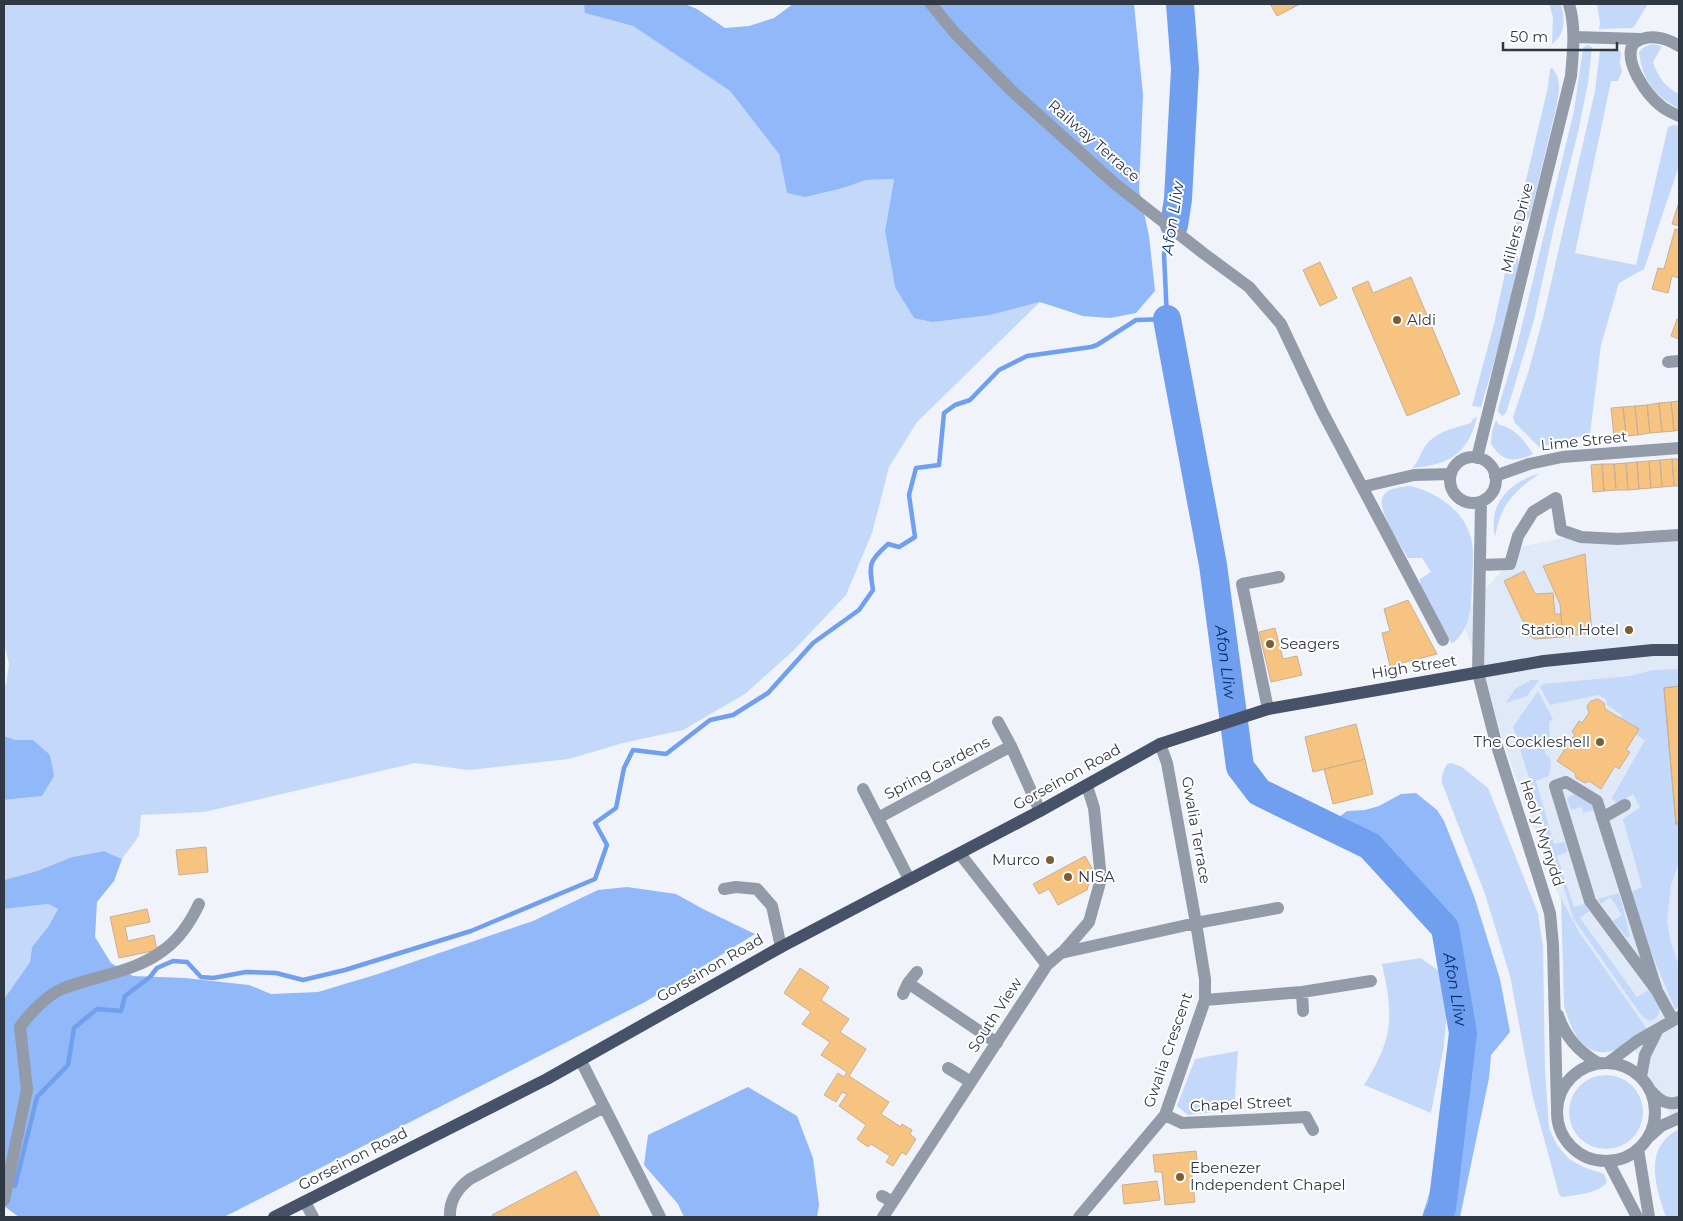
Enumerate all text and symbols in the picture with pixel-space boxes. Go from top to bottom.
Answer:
scale bar [1503,20,1617,52]
text: 50 m [1510,27,1548,46]
street label: Railway Terrace [1044,96,1144,186]
water label: Afon Lliw [1157,179,1188,257]
street label: Millers Drive [1496,181,1537,275]
place label: Aldi [1407,310,1436,329]
marker: Aldi [1391,314,1403,326]
street label: Lime Street [1540,427,1628,455]
place label: Station Hotel [1521,620,1619,639]
water label: Afon Lliw [1211,623,1240,701]
marker: Station Hotel [1623,624,1635,636]
place label: Seagers [1280,634,1340,653]
marker: Seagers [1264,638,1276,650]
street label: High Street [1370,650,1458,683]
street label: Spring Gardens [881,732,993,803]
place label: The Cockleshell [1474,732,1590,751]
marker: The Cockleshell [1594,736,1606,748]
street label: Gorseinon Road [1010,739,1124,814]
street label: Gwalia Terrace [1178,775,1215,885]
street label: Heol y Mynydd [1516,777,1569,889]
place label: Murco [992,850,1040,869]
marker: Murco [1044,854,1056,866]
place label: NISA [1078,867,1115,886]
marker: NISA [1062,871,1074,883]
street label: Gorseinon Road [653,929,767,1006]
water label: Afon Lliw [1439,950,1471,1028]
street label: South View [963,973,1026,1056]
street label: Gwalia Crescent [1139,990,1196,1110]
street label: Chapel Street [1189,1091,1292,1116]
street label: Gorseinon Road [295,1123,411,1194]
place label: Ebenezer Independent Chapel [1190,1158,1346,1194]
marker: Ebenezer Independent Chapel [1174,1171,1186,1183]

